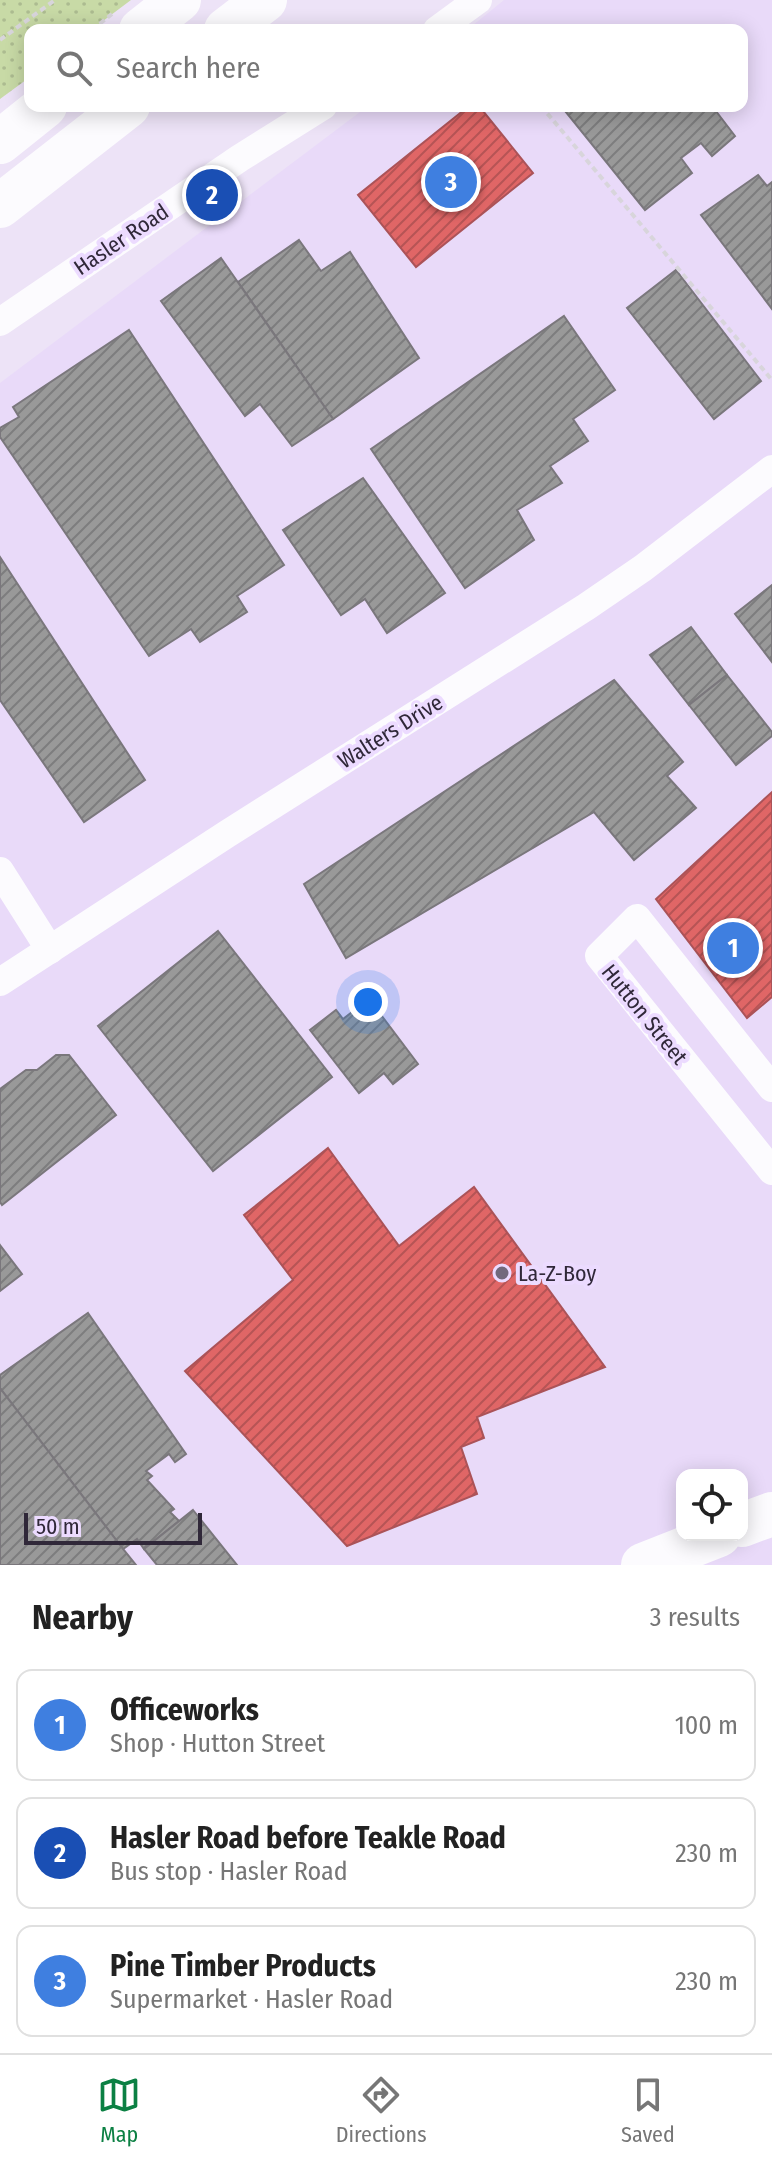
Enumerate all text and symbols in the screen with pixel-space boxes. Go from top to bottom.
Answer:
search box [24,24,748,112]
icon: search [52,46,96,90]
text: Search here [116,50,261,86]
pin: 3 [425,152,477,212]
pin: 2 [186,165,238,225]
street label: Hasler Road [69,198,174,281]
street label: Walters Drive [333,689,448,774]
pin: 1 [707,918,759,978]
street label: Hutton Street [596,959,694,1071]
your location [348,982,388,1022]
place label: La-Z-Boy [518,1260,596,1287]
marker: La-Z-Boy [493,1264,511,1282]
map controls [676,1469,748,1541]
button: locate [676,1469,748,1541]
scale bar [24,1509,202,1545]
text: 50 m [36,1513,80,1540]
text: Nearby [32,1597,133,1638]
text: 3 results [650,1602,740,1633]
text: Officeworks [110,1692,259,1728]
text: 1 [55,1710,66,1741]
text: 100 m [675,1710,738,1741]
text: Shop · Hutton Street [110,1728,325,1759]
text: Hasler Road before Teakle Road [110,1820,506,1856]
text: 2 [54,1838,66,1869]
text: 230 m [675,1838,738,1869]
text: Bus stop · Hasler Road [110,1856,348,1887]
text: Pine Timber Products [110,1948,376,1984]
text: 3 [54,1966,66,1997]
text: 230 m [675,1966,738,1997]
text: Supermarket · Hasler Road [110,1984,393,2015]
tab: Map [97,2073,141,2148]
tab: Directions [336,2073,427,2148]
tab: Saved [621,2073,675,2148]

